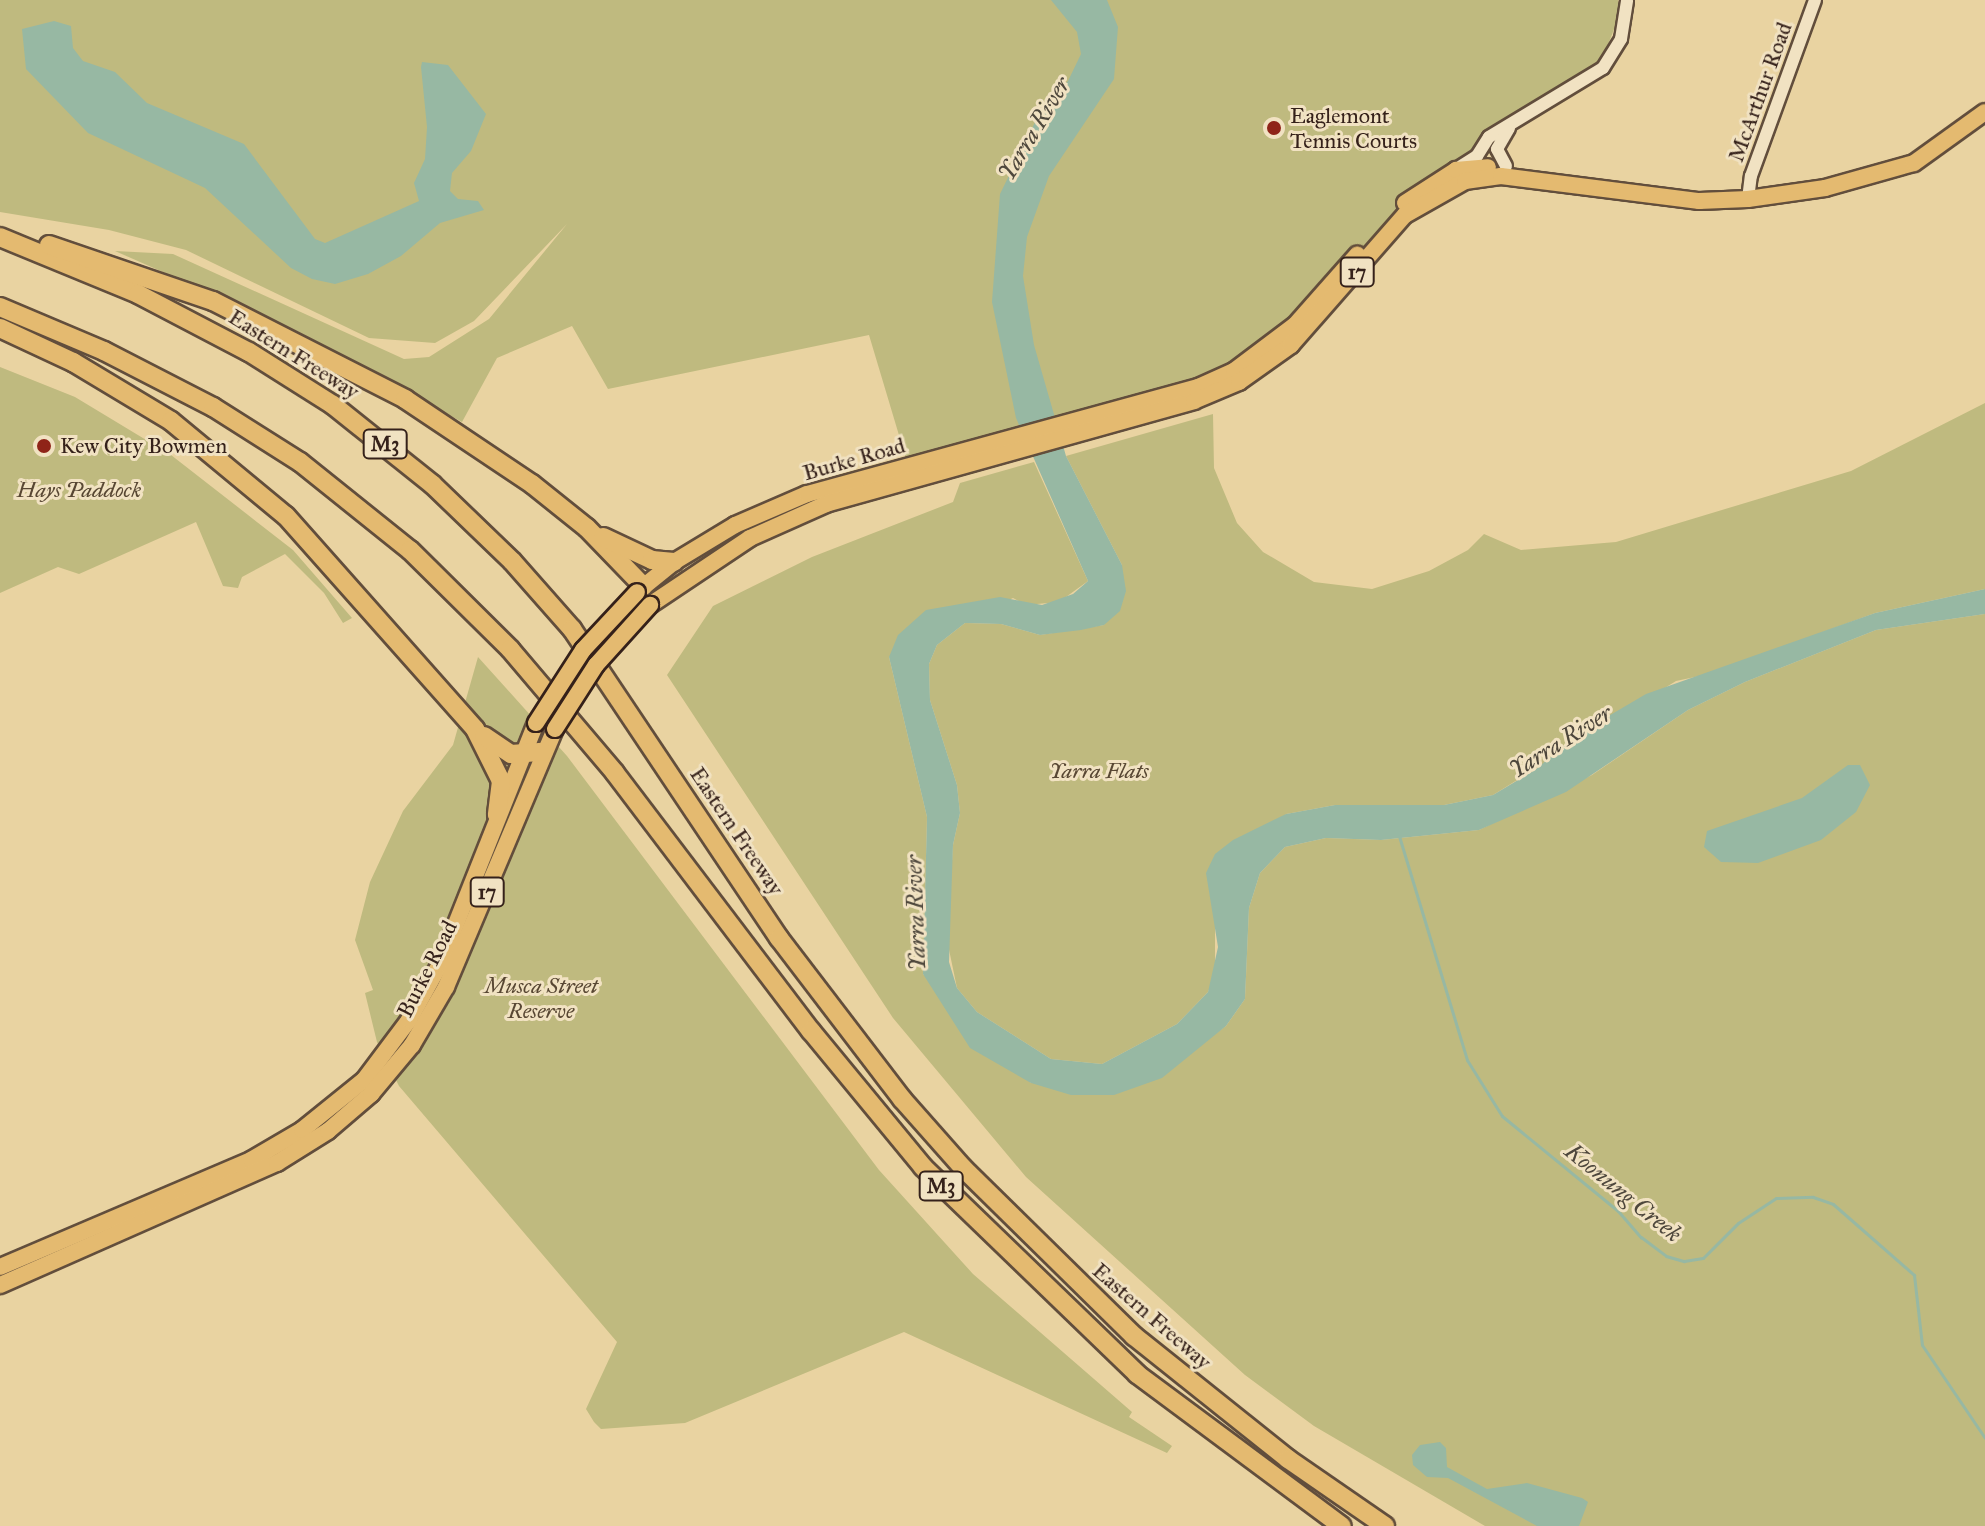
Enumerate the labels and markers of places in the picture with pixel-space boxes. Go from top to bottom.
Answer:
place label: Eaglemont Tennis Courts [1290,102,1417,154]
marker: Eaglemont Tennis Courts [1265,119,1283,137]
place label: Kew City Bowmen [60,433,227,459]
marker: Kew City Bowmen [35,437,53,455]

